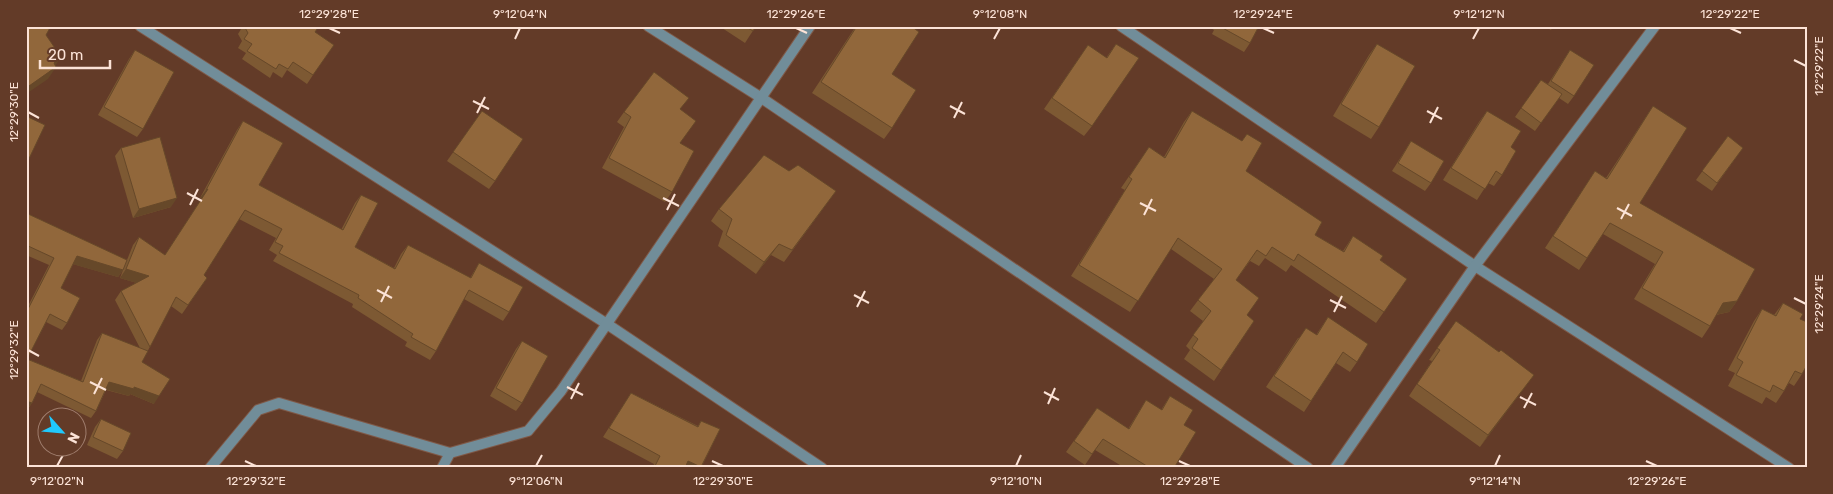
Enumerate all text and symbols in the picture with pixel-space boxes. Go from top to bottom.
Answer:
text: 12°29'28"E [299,7,359,21]
text: 9°12'04"N [493,7,547,21]
text: 12°29'26"E [766,7,826,21]
text: 9°12'08"N [973,7,1027,21]
text: 12°29'24"E [1233,7,1293,21]
text: 9°12'12"N [1453,7,1505,21]
text: 12°29'22"E [1700,7,1760,21]
text: 12°29'22"E [1812,36,1826,96]
scale bar [40,38,110,70]
text: 20 m [48,46,83,64]
text: 12°29'30"E [7,82,21,142]
text: 12°29'24"E [1812,274,1826,334]
text: 12°29'32"E [7,320,21,380]
north arrow [38,406,88,456]
text: N [63,429,83,446]
text: 9°12'02"N [30,474,84,488]
text: 12°29'32"E [226,474,286,488]
text: 9°12'06"N [509,474,563,488]
text: 12°29'30"E [693,474,753,488]
text: 9°12'10"N [990,474,1042,488]
text: 12°29'28"E [1160,474,1220,488]
text: 9°12'14"N [1469,474,1521,488]
text: 12°29'26"E [1627,474,1687,488]

